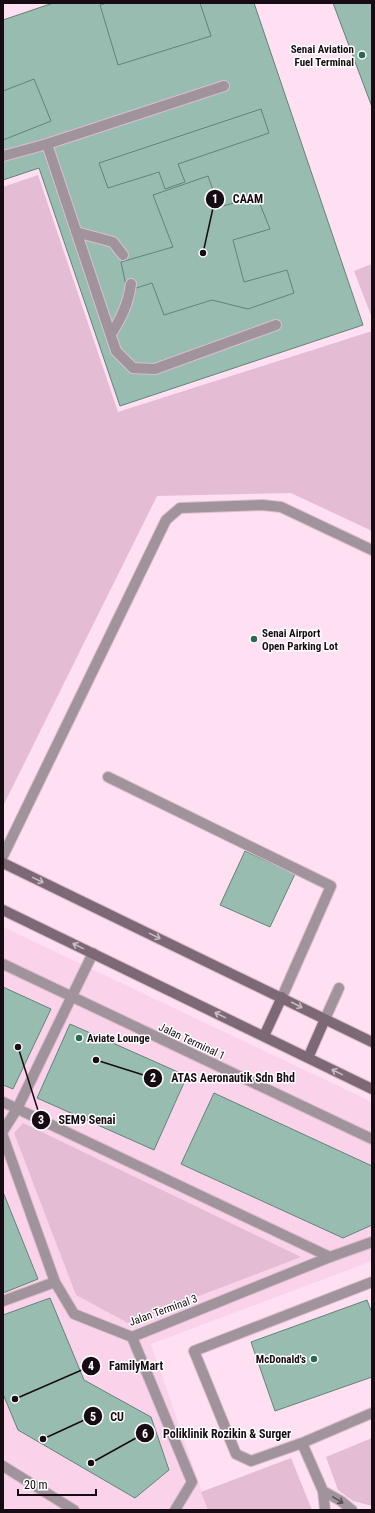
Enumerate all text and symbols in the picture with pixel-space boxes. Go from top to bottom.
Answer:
place label: Senai Aviation Fuel Terminal [291,43,354,69]
marker: Senai Aviation Fuel Terminal [357,50,367,60]
callout: CAAM [205,187,271,211]
text: 1 [212,192,218,206]
text: CAAM [233,192,263,206]
place label: Senai Airport Open Parking Lot [262,627,339,653]
marker: Senai Airport Open Parking Lot [249,634,259,644]
one-way arrow [32,877,44,884]
one-way arrow [149,933,161,940]
one-way arrow [72,942,84,949]
one-way arrow [291,1002,303,1009]
one-way arrow [214,1011,226,1018]
street label: Jalan Terminal 1 [157,1020,227,1062]
place label: Aviate Lounge [87,1032,150,1045]
marker: Aviate Lounge [74,1033,84,1043]
callout: ATAS Aeronautik Sdn Bhd [143,1066,303,1090]
one-way arrow [331,1068,343,1075]
text: 2 [150,1071,156,1085]
text: ATAS Aeronautik Sdn Bhd [171,1071,295,1085]
callout: SEM9 Senai [31,1108,124,1132]
text: 3 [38,1113,44,1127]
text: SEM9 Senai [58,1113,116,1127]
street label: Jalan Terminal 3 [127,1292,199,1329]
place label: McDonald's [256,1353,306,1366]
callout: FamilyMart [81,1354,171,1378]
marker: McDonald's [309,1354,319,1364]
text: 4 [88,1359,94,1373]
text: FamilyMart [109,1359,163,1373]
callout: CU [83,1404,132,1428]
text: 5 [90,1410,96,1424]
text: CU [110,1410,124,1424]
callout: Poliklinik Rozikin & Surger [135,1421,299,1445]
text: 6 [142,1427,148,1441]
text: Poliklinik Rozikin & Surger [163,1427,291,1441]
scale bar [18,1471,96,1497]
text: 20 m [24,1478,48,1492]
one-way arrow [332,1496,344,1504]

